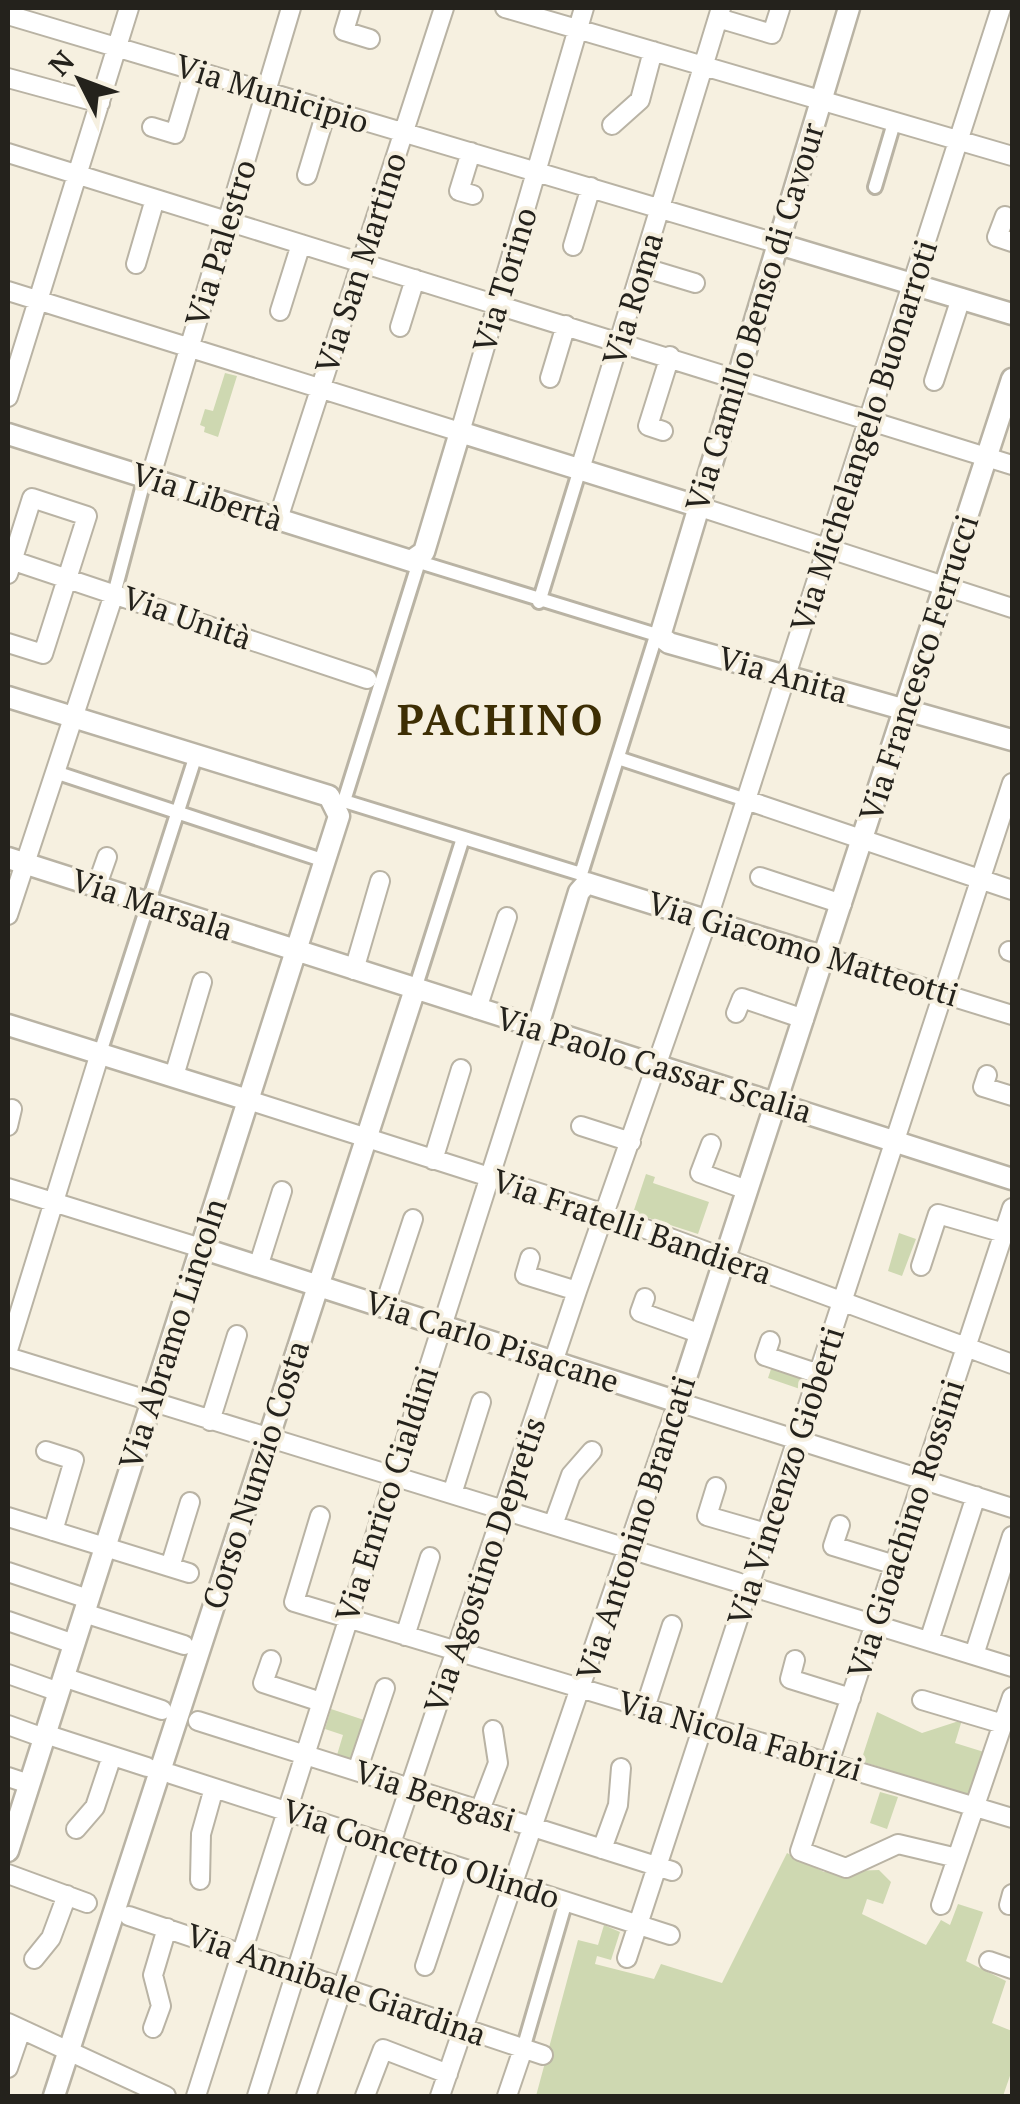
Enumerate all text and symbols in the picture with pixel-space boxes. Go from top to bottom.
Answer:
north arrow [30,30,130,130]
text: N [40,43,82,83]
street label: Via Municipio [170,44,374,142]
street label: Via Camillo Benso di Cavour [675,117,833,516]
street label: Via San Martino [305,147,416,379]
street label: Via Palestro [175,154,265,331]
street label: Via Torino [462,202,546,357]
street label: Via Roma [592,227,672,370]
street label: Via Michelangelo Buonarroti [780,234,946,637]
street label: Via Libertà [126,452,288,540]
street label: Via Francesco Ferrucci [849,509,987,826]
street label: Via Unità [117,575,257,659]
street label: Via Anita [713,635,853,713]
district label: PACHINO [397,691,605,747]
street label: Via Marsala [66,858,238,950]
street label: Via Giacomo Matteotti [643,881,964,1015]
street label: Via Paolo Cassar Scalia [491,996,817,1132]
street label: Via Fratelli Bandiera [487,1159,778,1294]
street label: Via Abramo Lincoln [108,1193,236,1475]
street label: Via Carlo Pisacane [360,1280,625,1402]
street label: Via Vincenzo Gioberti [717,1321,853,1630]
street label: Corso Nunzio Costa [192,1335,318,1614]
street label: Via Enrico Cialdini [325,1360,447,1627]
street label: Via Antonino Brancati [566,1370,704,1685]
street label: Via Gioachino Rossini [837,1374,973,1684]
street label: Via Agostino Depretis [414,1411,554,1718]
street label: Via Nicola Fabrizi [613,1680,867,1790]
street label: Via Bengasi [350,1749,521,1841]
street label: Via Concetto Olindo [277,1788,565,1918]
street label: Via Annibale Giardina [181,1913,492,2055]

